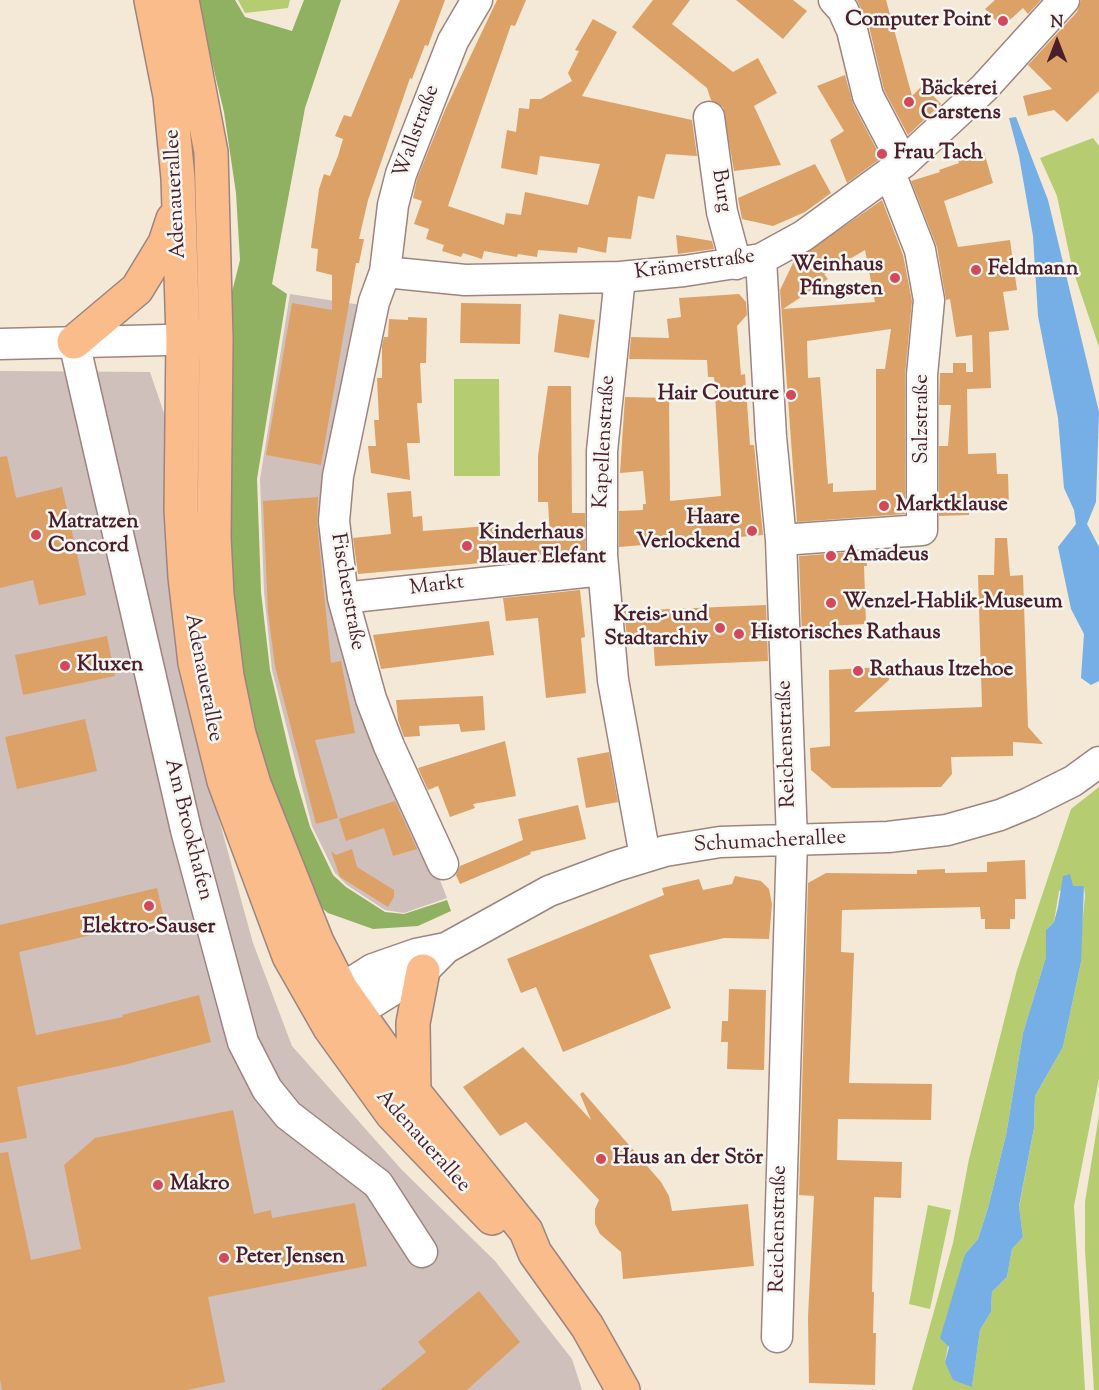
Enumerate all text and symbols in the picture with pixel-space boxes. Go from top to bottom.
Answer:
place label: Computer Point [845,8,991,34]
north arrow [1027,12,1087,72]
text: N [1051,12,1063,35]
marker: Computer Point [996,14,1010,28]
place label: Bäckerei Carstens [921,77,1001,127]
street label: Wallstraße [390,82,446,182]
marker: Bäckerei Carstens [902,95,916,109]
street label: Adenauerallee [161,129,193,259]
place label: Frau Tach [894,141,983,167]
marker: Frau Tach [875,147,889,161]
street label: Burg [704,168,736,214]
street label: Krämerstraße [633,245,757,287]
place label: Weinhaus Pfingsten [792,253,883,303]
place label: Feldmann [988,257,1078,283]
marker: Feldmann [969,263,983,277]
marker: Weinhaus Pfingsten [888,271,902,285]
street label: Salzstraße [910,374,936,464]
street label: Kapellenstraße [590,375,622,509]
place label: Hair Couture [658,382,779,408]
marker: Hair Couture [784,388,798,402]
place label: Marktklause [896,493,1008,519]
marker: Marktklause [877,499,891,513]
place label: Haare Verlockend [636,506,740,556]
place label: Matratzen Concord [48,510,139,560]
place label: Kinderhaus Blauer Elefant [479,521,606,571]
marker: Haare Verlockend [745,524,759,538]
marker: Matratzen Concord [29,528,43,542]
street label: Fischerstraße [323,531,369,653]
marker: Kinderhaus Blauer Elefant [460,539,474,553]
place label: Amadeus [843,543,929,569]
marker: Amadeus [824,549,838,563]
street label: Markt [408,571,466,603]
place label: Wenzel-Hablik-Museum [843,590,1063,616]
marker: Wenzel-Hablik-Museum [824,596,838,610]
place label: Kreis- und Stadtarchiv [604,603,708,653]
street label: Adenauerallee [177,612,227,744]
marker: Kreis- und Stadtarchiv [713,621,727,635]
place label: Historisches Rathaus [751,621,940,647]
marker: Historisches Rathaus [732,627,746,641]
place label: Kluxen [77,653,143,679]
place label: Rathaus Itzehoe [870,658,1013,684]
marker: Kluxen [58,659,72,673]
marker: Rathaus Itzehoe [851,664,865,678]
street label: Reichenstraße [773,680,803,808]
street label: Am Brookhafen [157,756,217,904]
street label: Schumacherallee [693,826,847,860]
marker: Elektro-Sauser [142,899,156,913]
place label: Elektro-Sauser [83,915,215,941]
street label: Adenauerallee [369,1085,475,1199]
place label: Haus an der Stör [613,1146,763,1172]
marker: Haus an der Stör [594,1152,608,1166]
street label: Reichenstraße [766,1165,794,1293]
place label: Makro [170,1172,229,1198]
marker: Makro [151,1178,165,1192]
place label: Peter Jensen [236,1245,345,1271]
marker: Peter Jensen [217,1251,231,1265]

